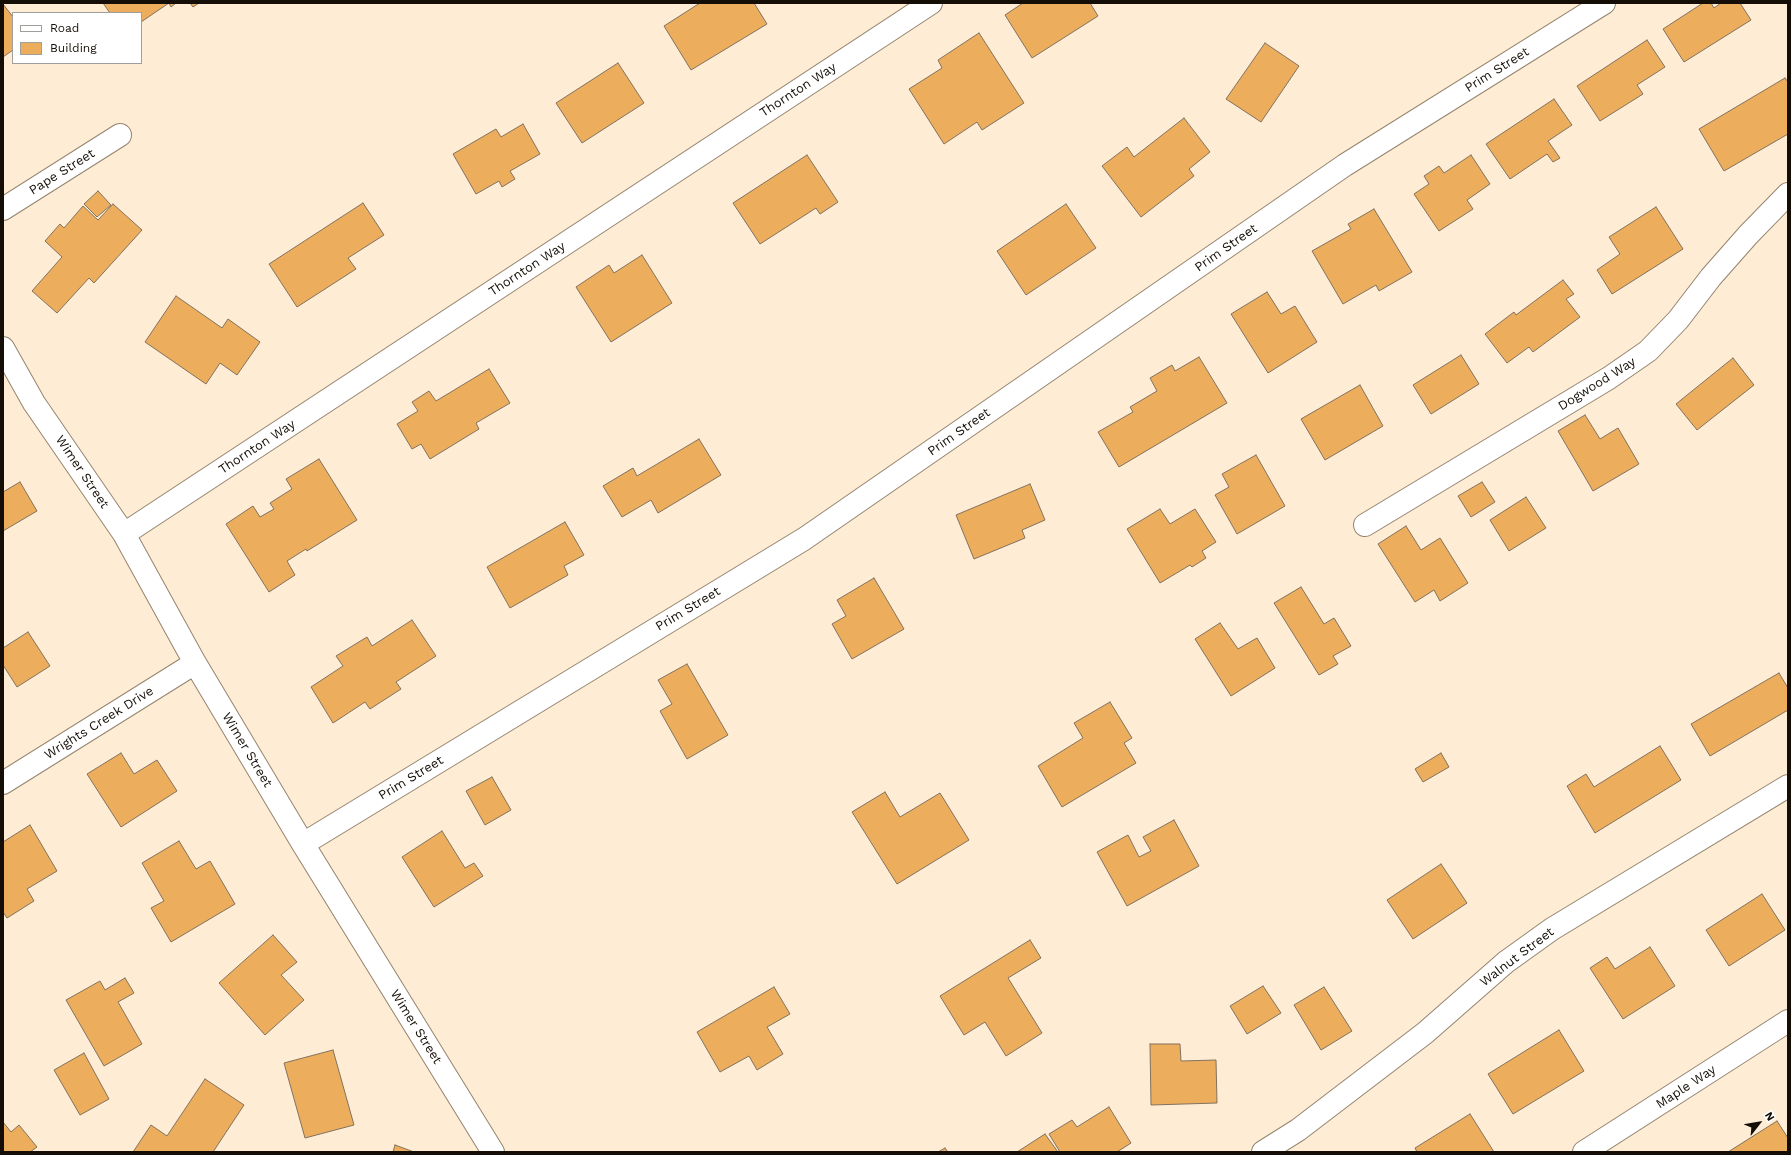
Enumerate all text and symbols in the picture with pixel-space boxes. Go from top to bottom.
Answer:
legend [12,12,142,64]
text: Road [50,21,79,35]
text: Building [50,41,97,55]
street label: Prim Street [1462,44,1532,96]
street label: Thornton Way [757,59,839,121]
street label: Pape Street [26,146,98,198]
street label: Prim Street [1192,221,1260,275]
street label: Thornton Way [486,238,568,300]
street label: Dogwood Way [1555,354,1639,414]
street label: Prim Street [925,405,993,459]
street label: Thornton Way [216,416,298,478]
street label: Wimer Street [52,433,112,511]
street label: Prim Street [653,584,723,634]
street label: Wrights Creek Drive [42,683,156,763]
street label: Wimer Street [219,710,275,790]
street label: Prim Street [376,753,446,803]
street label: Walnut Street [1477,924,1557,990]
street label: Wimer Street [387,987,445,1067]
street label: Maple Way [1653,1062,1719,1112]
north arrow [1739,1103,1779,1143]
text: N [1762,1110,1777,1123]

